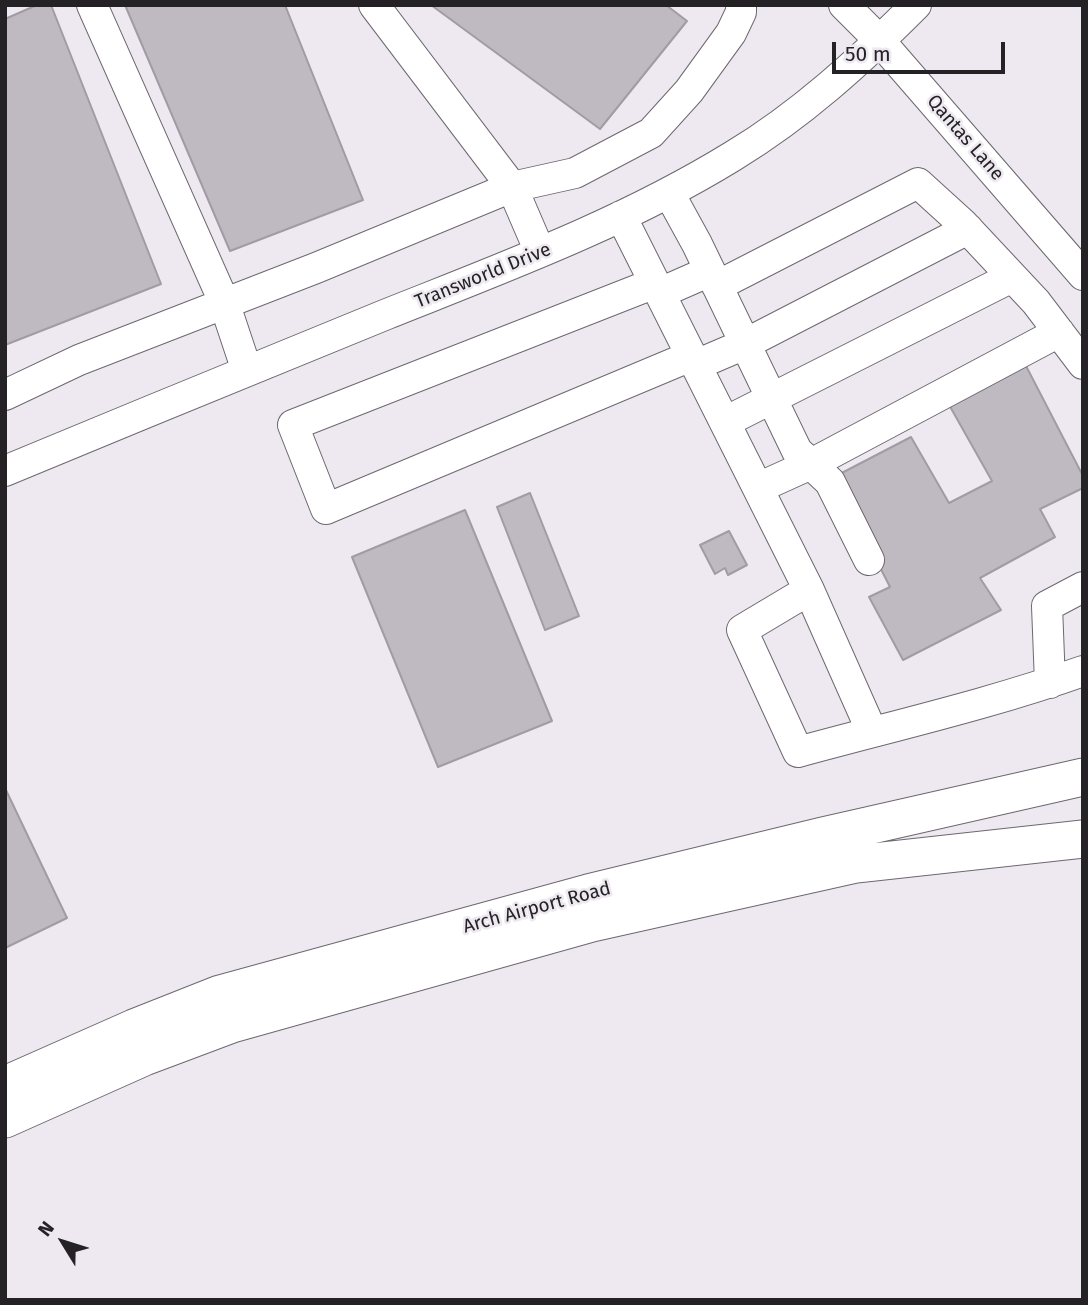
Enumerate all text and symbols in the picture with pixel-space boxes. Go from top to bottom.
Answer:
scale bar [836,28,1009,72]
text: 50 m [845,41,891,67]
street label: Qantas Lane [922,90,1008,186]
street label: Transworld Drive [412,238,554,314]
street label: Arch Airport Road [461,877,613,939]
north arrow [28,1207,98,1277]
text: N [33,1217,59,1241]

